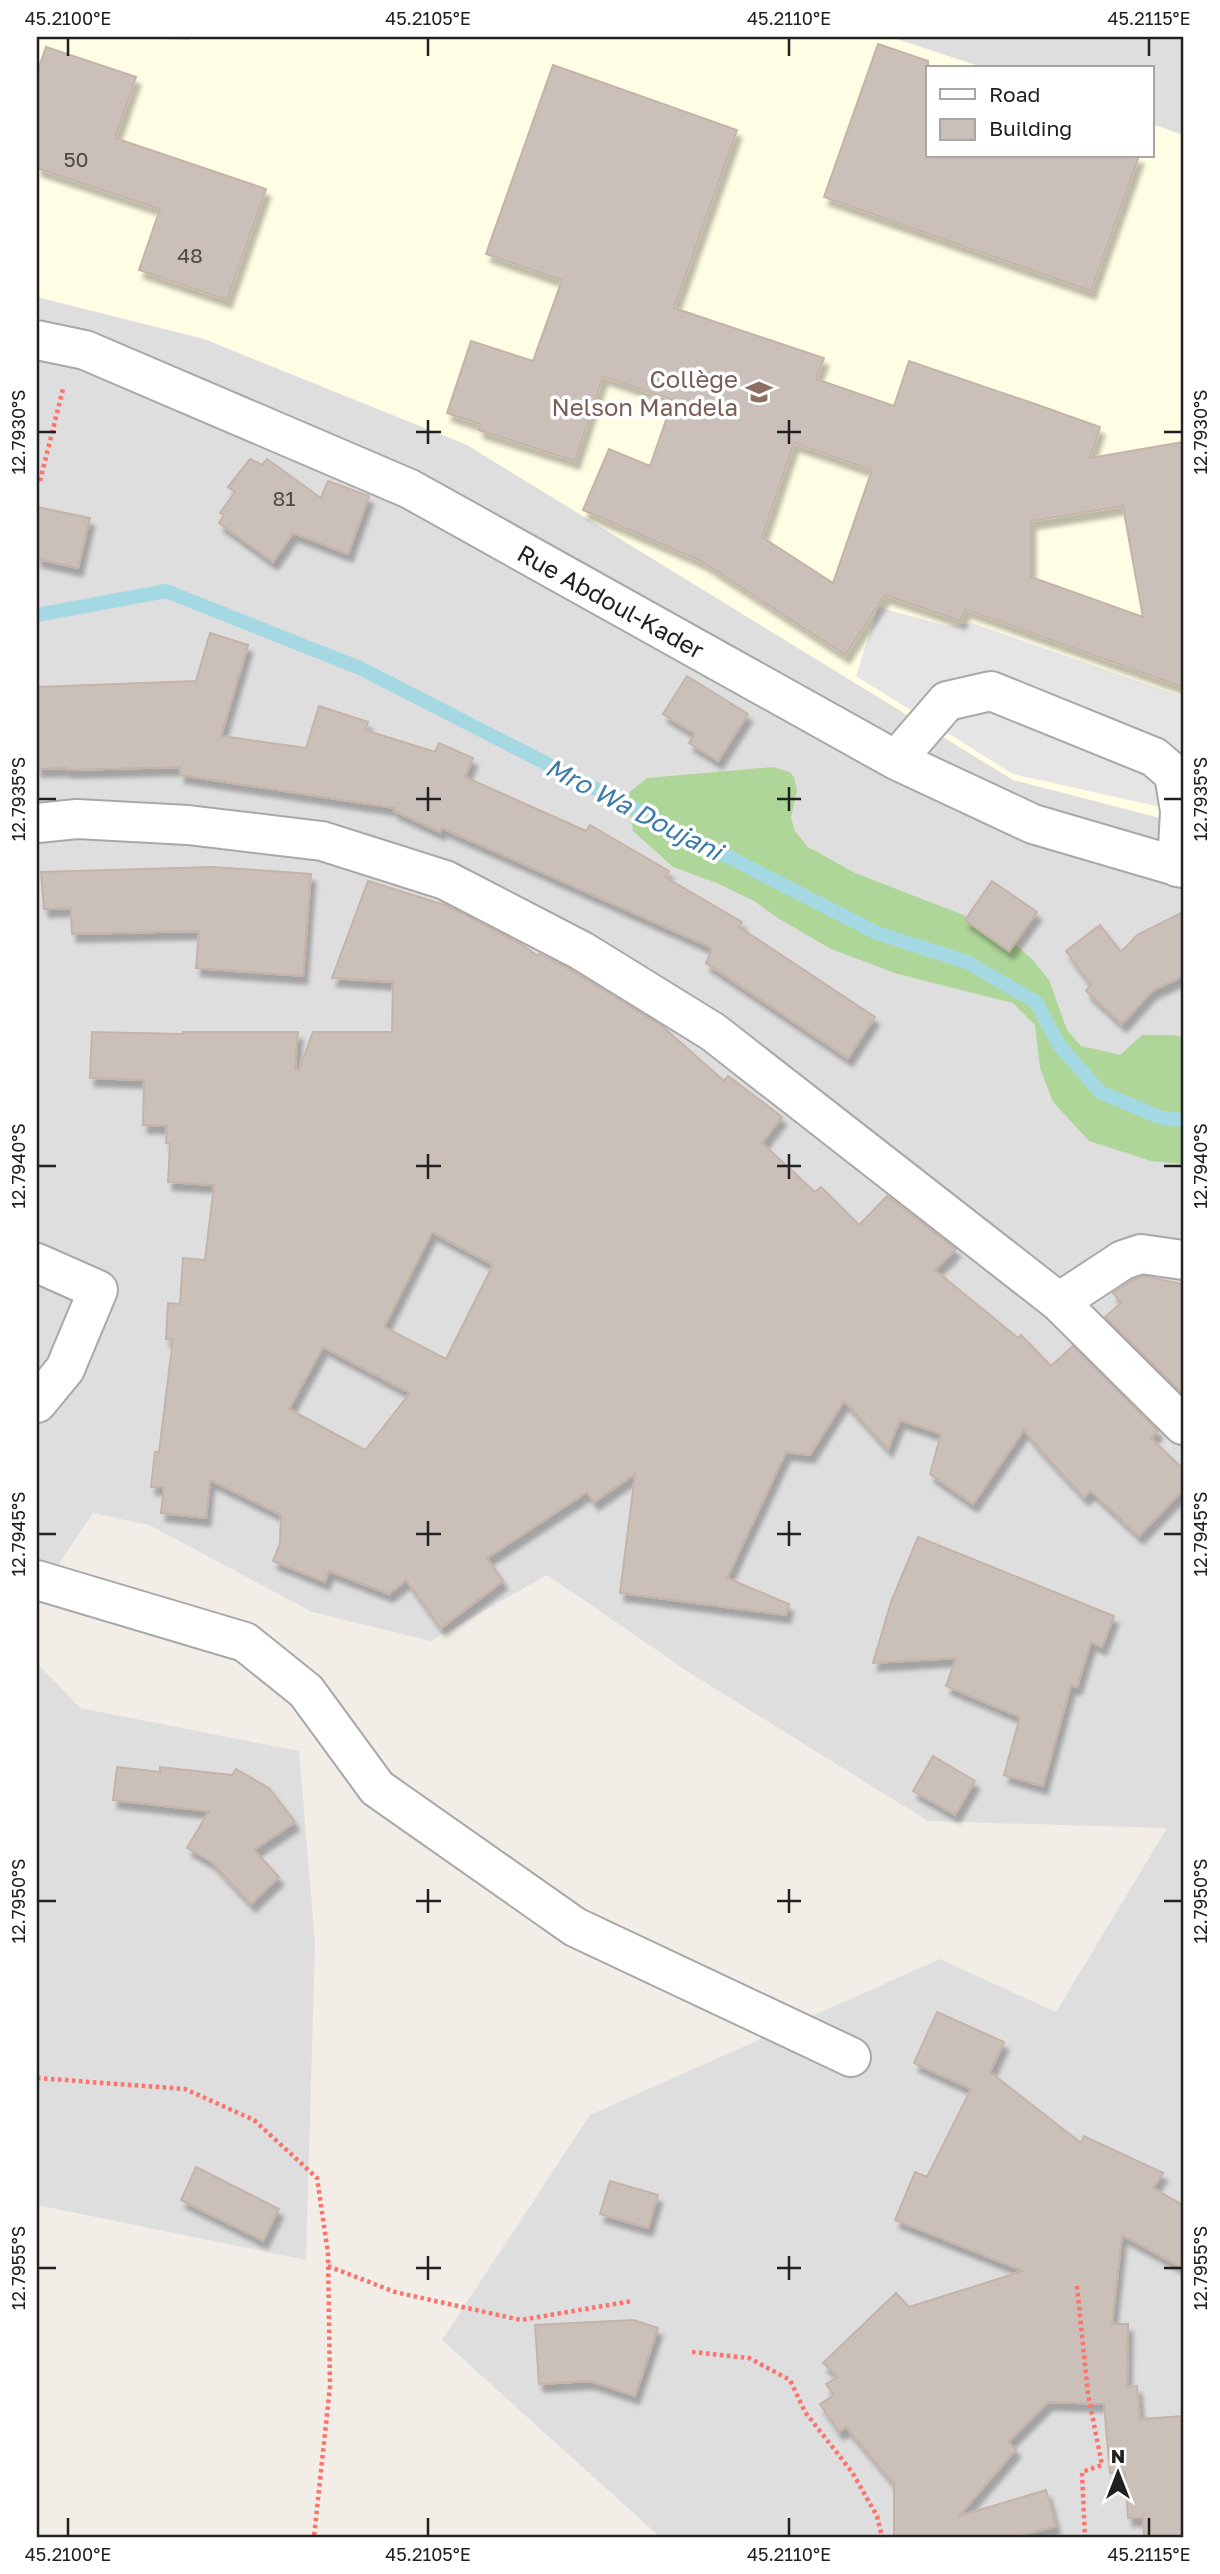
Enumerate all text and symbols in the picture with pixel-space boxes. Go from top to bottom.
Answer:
text: 45.2100°E [25,7,111,29]
text: 45.2105°E [385,7,471,29]
text: 45.2110°E [747,7,831,29]
text: 45.2115°E [1107,7,1191,29]
legend [926,66,1154,158]
text: Road [989,81,1040,107]
text: Building [989,115,1072,141]
house number: 50 [63,146,89,172]
house number: 48 [177,242,203,268]
place label: Collège Nelson Mandela [551,364,738,421]
school or university icon: Collège Nelson Mandela [744,377,774,407]
text: 12.7930°S [7,389,29,475]
text: 12.7930°S [1189,389,1211,475]
house number: 81 [273,485,296,511]
street label: Rue Abdoul-Kader [513,538,709,664]
water label: Mro Wa Doujani [541,751,730,868]
text: 12.7935°S [7,757,29,841]
text: 12.7935°S [1189,757,1211,841]
text: 12.7940°S [7,1123,29,1209]
text: 12.7940°S [1189,1123,1211,1209]
text: 12.7945°S [7,1492,29,1576]
text: 12.7945°S [1189,1492,1211,1576]
text: 12.7950°S [7,1858,29,1944]
text: 12.7950°S [1189,1858,1211,1944]
text: 12.7955°S [7,2226,29,2310]
text: 12.7955°S [1189,2226,1211,2310]
north arrow [1084,2438,1154,2508]
text: N [1111,2444,1125,2467]
text: 45.2100°E [25,2543,111,2565]
text: 45.2105°E [385,2543,471,2565]
text: 45.2110°E [747,2543,831,2565]
text: 45.2115°E [1107,2543,1191,2565]

